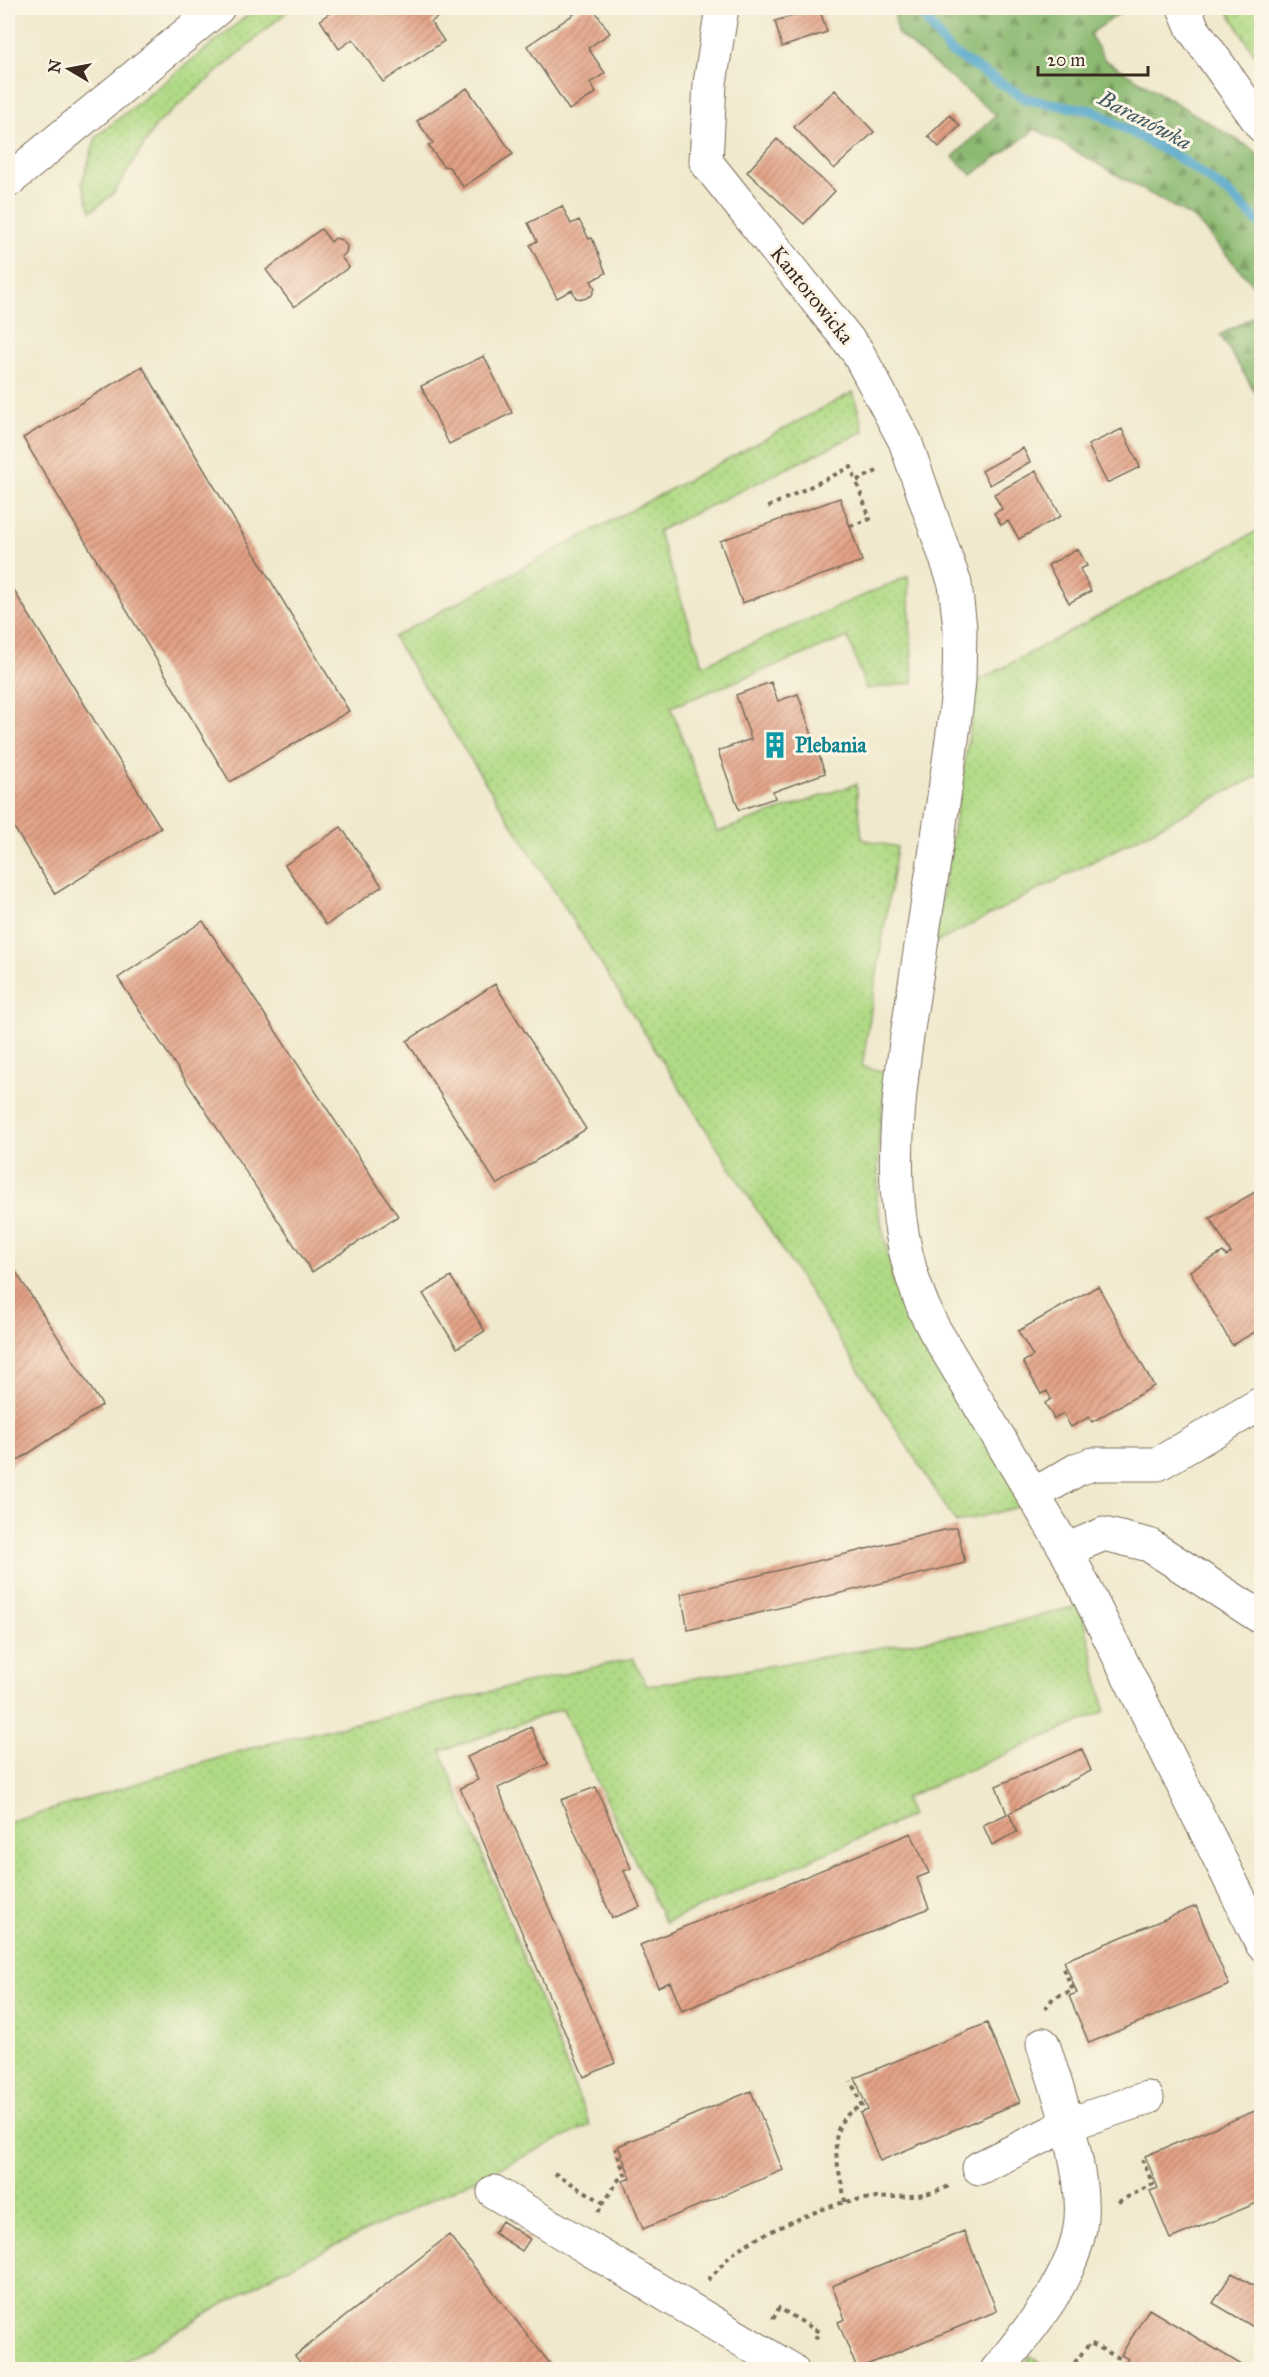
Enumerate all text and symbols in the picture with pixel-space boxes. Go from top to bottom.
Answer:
north arrow [39,39,99,99]
scale bar [1038,39,1148,77]
text: 20 m [1047,49,1085,71]
text: N [44,58,65,75]
water label: Baranówka [1093,84,1196,156]
street label: Kantorowicka [765,241,859,349]
building icon: Plebania [760,730,790,760]
place label: Plebania [795,732,868,758]

